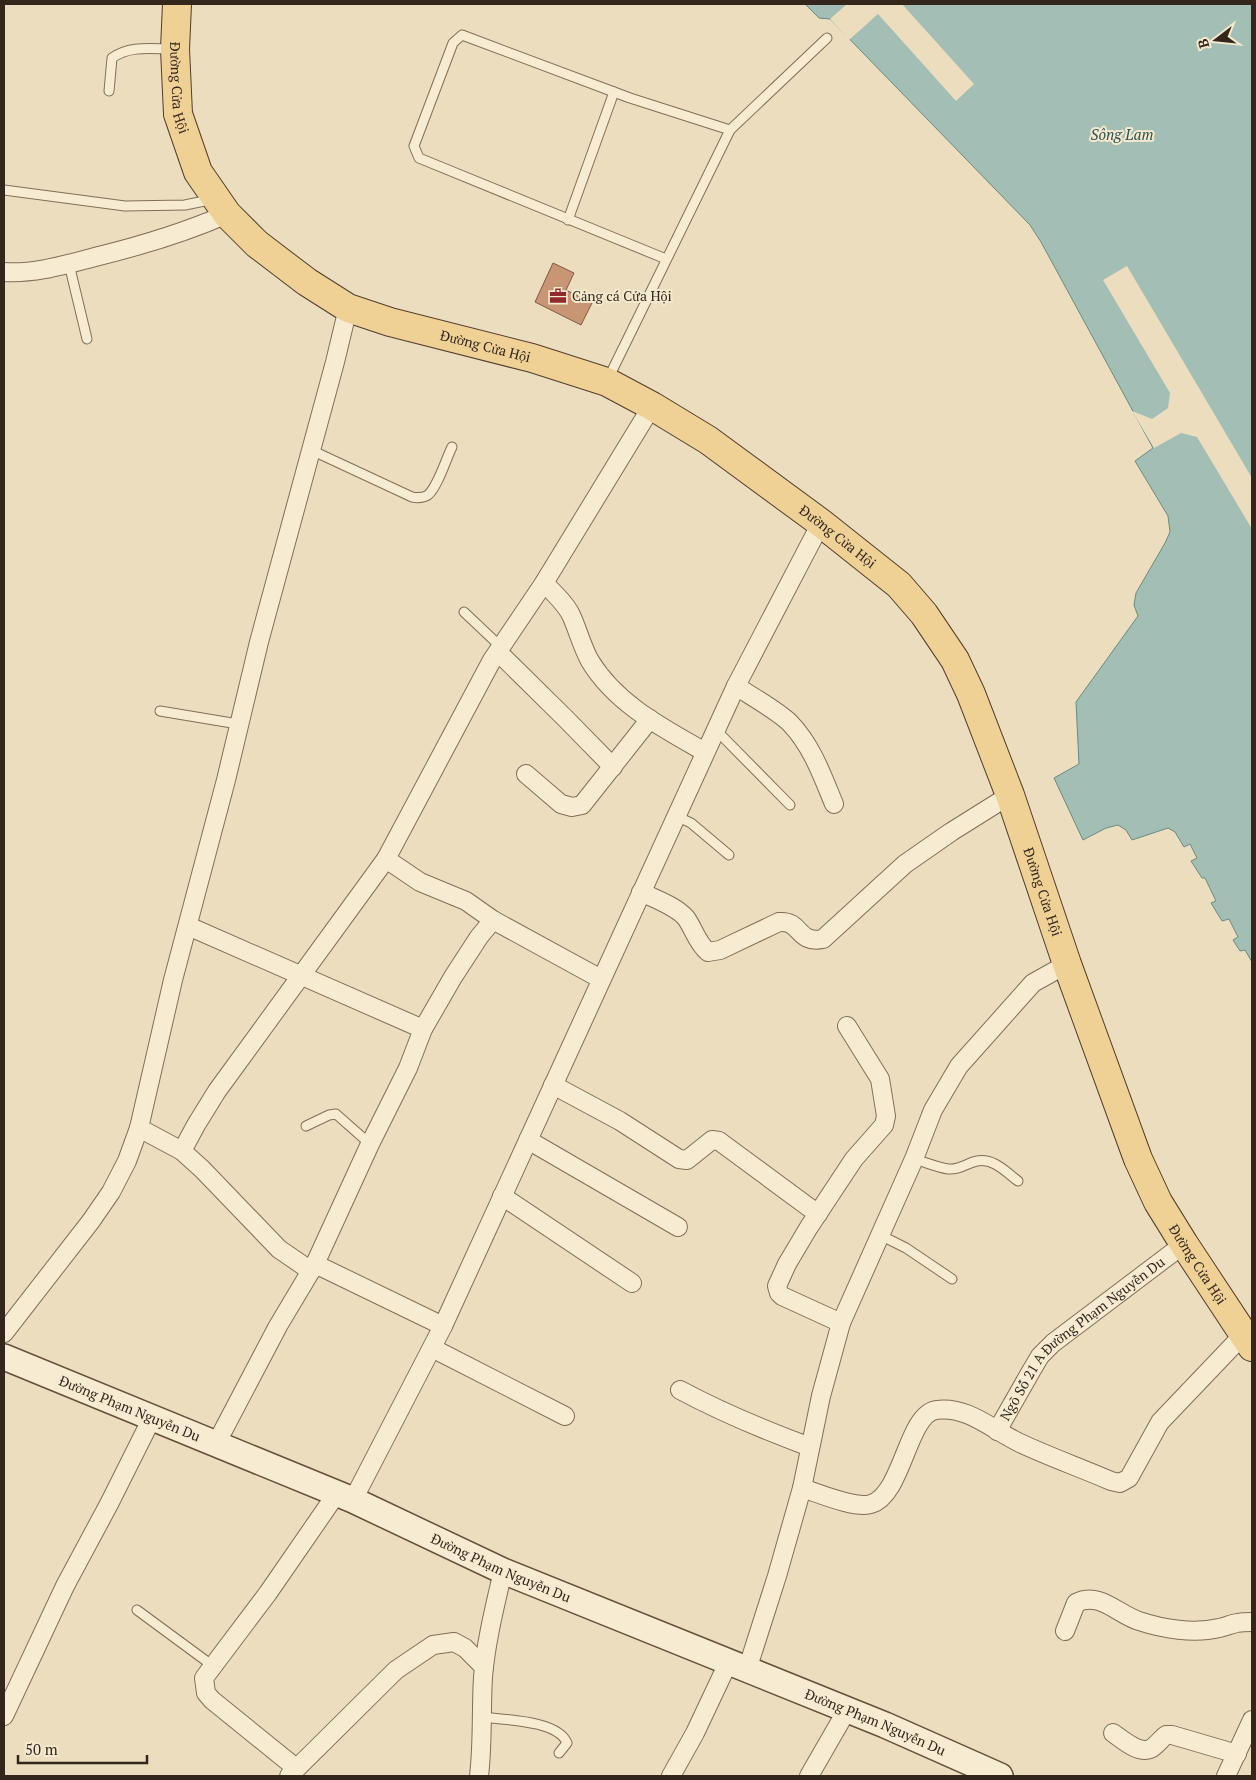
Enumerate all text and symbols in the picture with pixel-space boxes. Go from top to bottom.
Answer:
north arrow [1191,15,1241,65]
text: B [1193,37,1213,51]
street label: Đường Cửa Hội [166,41,194,136]
water label: Sông Lam [1091,124,1153,144]
office icon: Cảng cá Cửa Hội [548,286,568,306]
place label: Cảng cá Cửa Hội [572,286,672,305]
street label: Đường Cửa Hội [438,325,533,366]
street label: Đường Cửa Hội [796,500,880,572]
street label: Đường Cửa Hội [1019,845,1067,939]
street label: Đường Cửa Hội [1165,1220,1231,1308]
street label: Ngõ Số 21 A Đường Phạm Nguyễn Du [995,1252,1168,1424]
street label: Đường Phạm Nguyễn Du [57,1371,204,1446]
street label: Đường Phạm Nguyễn Du [428,1528,574,1606]
street label: Đường Phạm Nguyễn Du [802,1684,949,1760]
scale bar [18,1732,146,1764]
text: 50 m [25,1739,58,1759]

